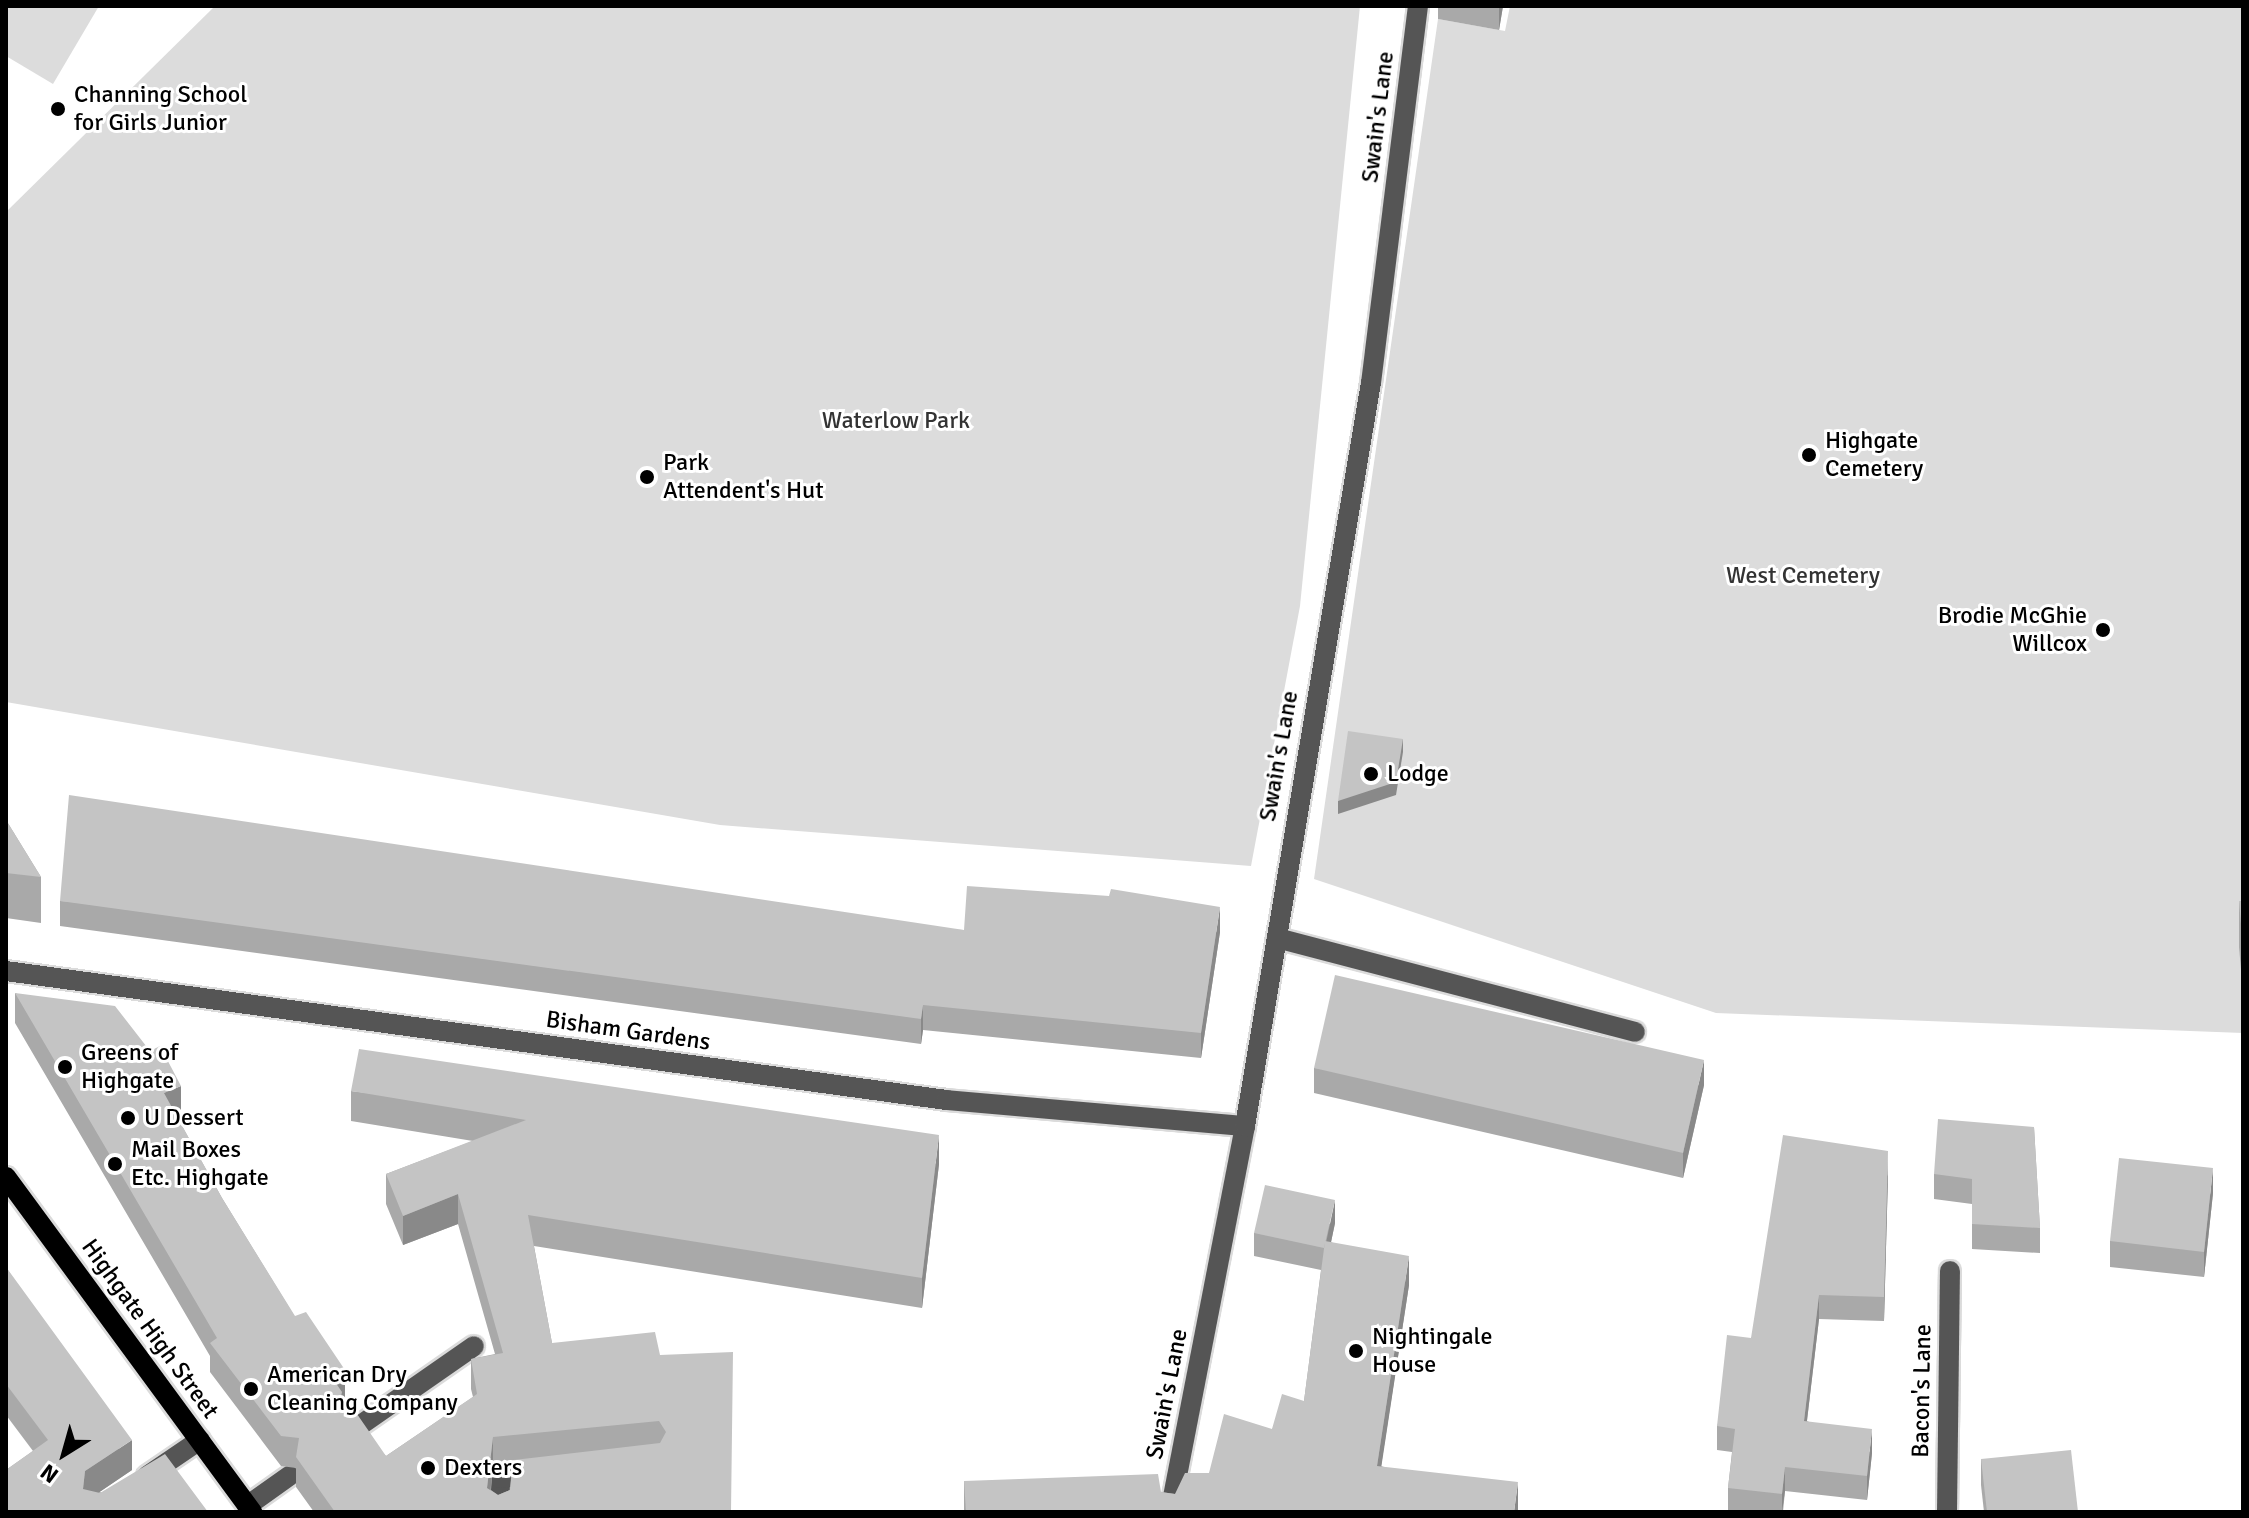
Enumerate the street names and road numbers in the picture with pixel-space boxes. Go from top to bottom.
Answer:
street label: Swain's Lane [1356,50,1400,184]
street label: Swain's Lane [1253,688,1305,824]
street label: Bisham Gardens [544,1005,712,1057]
street label: Highgate High Street [75,1234,225,1424]
street label: Bacon's Lane [1906,1324,1938,1458]
street label: Swain's Lane [1140,1326,1194,1462]

